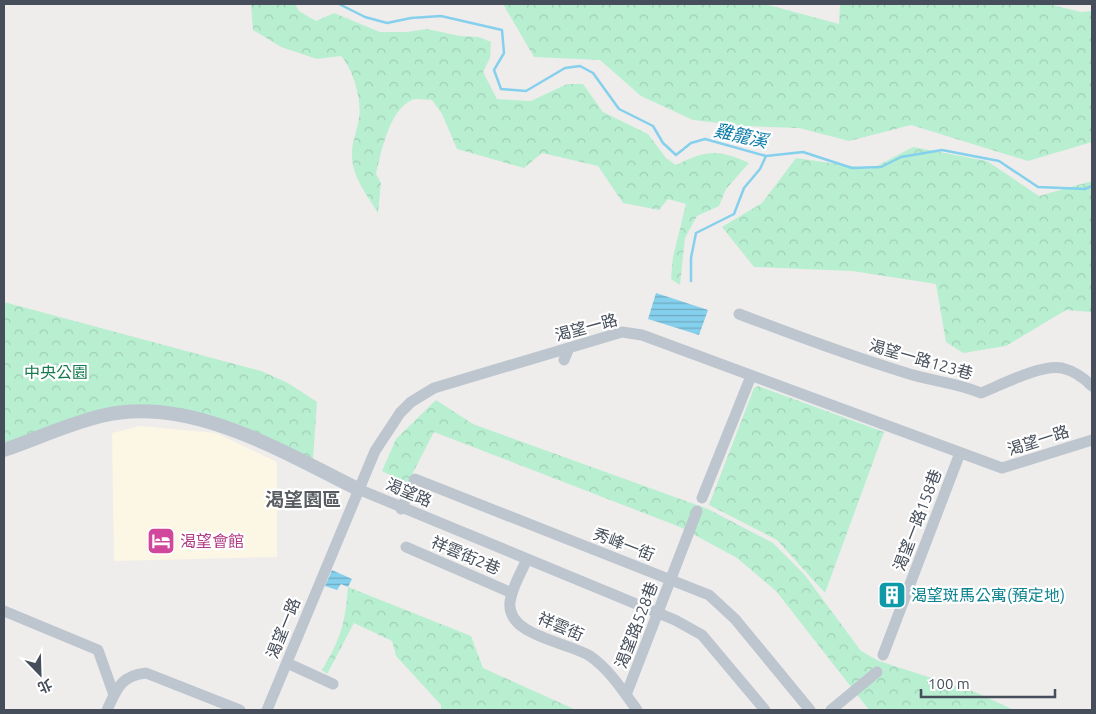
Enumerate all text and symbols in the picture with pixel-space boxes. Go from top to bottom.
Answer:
water label: 雞籠溪 [712,119,772,151]
street label: 渴望一路 [553,310,619,344]
street label: 渴望一路123巷 [867,336,975,382]
park label: 中央公園 [24,363,88,381]
street label: 渴望一路 [1005,422,1071,458]
street label: 渴望一路158巷 [889,467,945,573]
street label: 渴望路 [383,474,435,510]
district label: 渴望園區 [265,488,341,510]
street label: 秀峰一街 [591,524,657,564]
hotel icon: 渴望會館 [146,526,176,556]
place label: 渴望會館 [180,532,244,550]
street label: 祥雲街2巷 [429,532,503,578]
street label: 渴望路528巷 [611,579,661,671]
building icon: 渴望斑馬公寓(預定地) [877,580,907,610]
place label: 渴望斑馬公寓(預定地) [911,586,1065,605]
street label: 渴望一路 [263,595,303,661]
street label: 祥雲街 [535,608,587,644]
north arrow [15,649,65,699]
scale bar [921,666,1055,698]
text: 100 m [928,675,970,692]
text: 北 [36,676,55,696]

